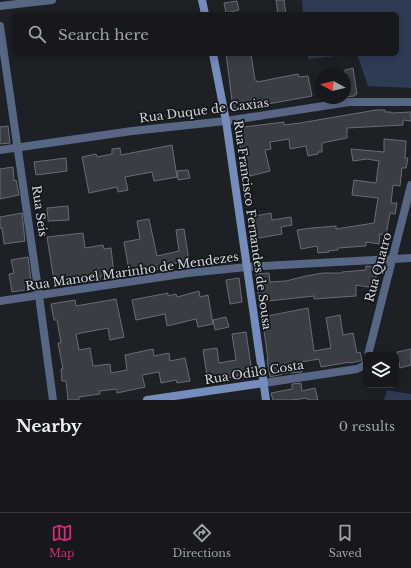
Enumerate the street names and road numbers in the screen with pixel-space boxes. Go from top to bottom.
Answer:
street label: Rua Duque de Caxias [138,95,270,125]
street label: Rua Francisco Fernandes de Sousa [231,119,275,331]
street label: Rua Seis [29,184,51,238]
street label: Rua Quatro [362,230,395,303]
street label: Rua Manoel Marinho de Mendezes [24,249,240,293]
street label: Rua Odilo Costa [203,357,305,387]

